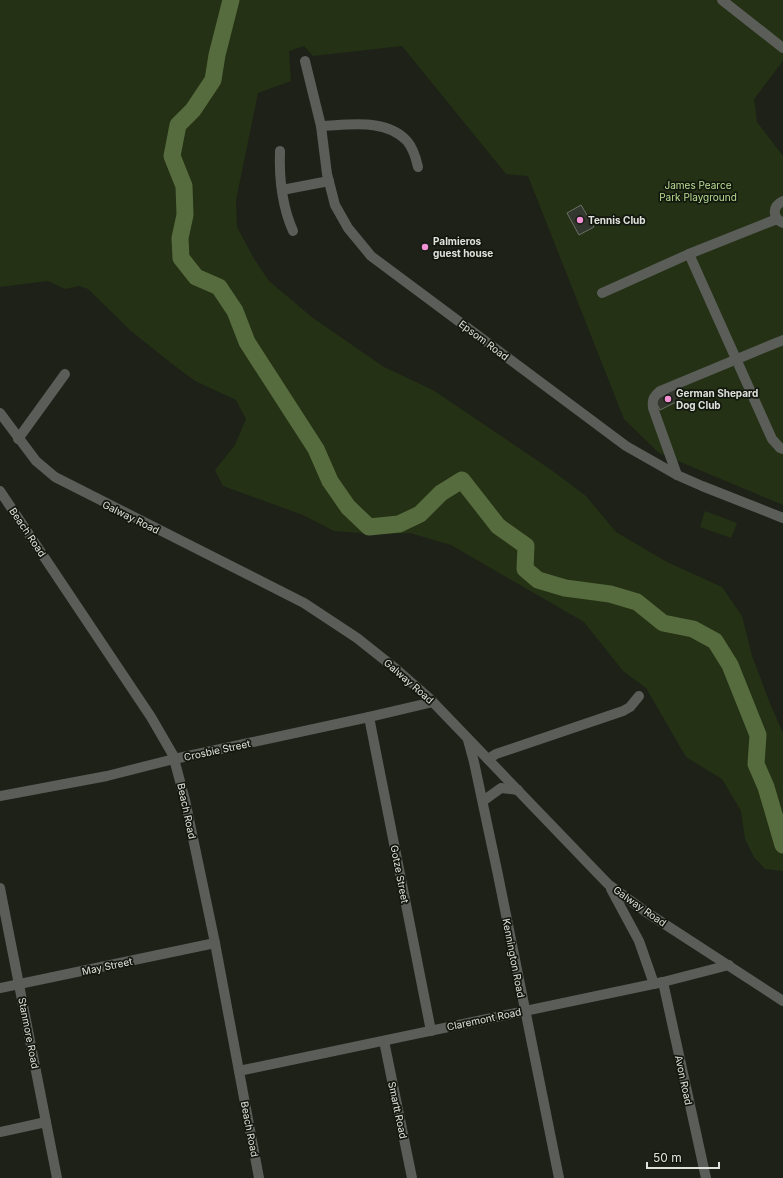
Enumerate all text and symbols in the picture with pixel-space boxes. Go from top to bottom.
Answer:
park label: James Pearce Park Playground [659,179,737,203]
place label: Tennis Club [588,214,646,226]
marker: Tennis Club [575,215,585,225]
place label: Palmieros guest house [433,235,493,260]
marker: Palmieros guest house [420,242,430,252]
street label: Epsom Road [457,317,511,363]
place label: German Shepard Dog Club [676,387,758,412]
marker: German Shepard Dog Club [663,394,673,404]
street label: Galway Road [101,498,161,536]
street label: Beach Road [7,505,49,559]
street label: Galway Road [382,656,436,706]
street label: Crosbie Street [183,737,252,763]
street label: Beach Road [175,782,199,840]
street label: Gotze Street [388,844,412,905]
street label: Galway Road [611,883,669,929]
street label: Kennington Road [500,917,528,999]
street label: May Street [81,955,134,977]
street label: Stanmore Road [16,996,42,1070]
street label: Claremont Road [446,1005,522,1033]
street label: Avon Road [673,1054,695,1106]
street label: Smartt Road [386,1080,410,1140]
street label: Beach Road [239,1100,261,1158]
scale bar [647,1144,719,1170]
text: 50 m [653,1150,682,1165]

